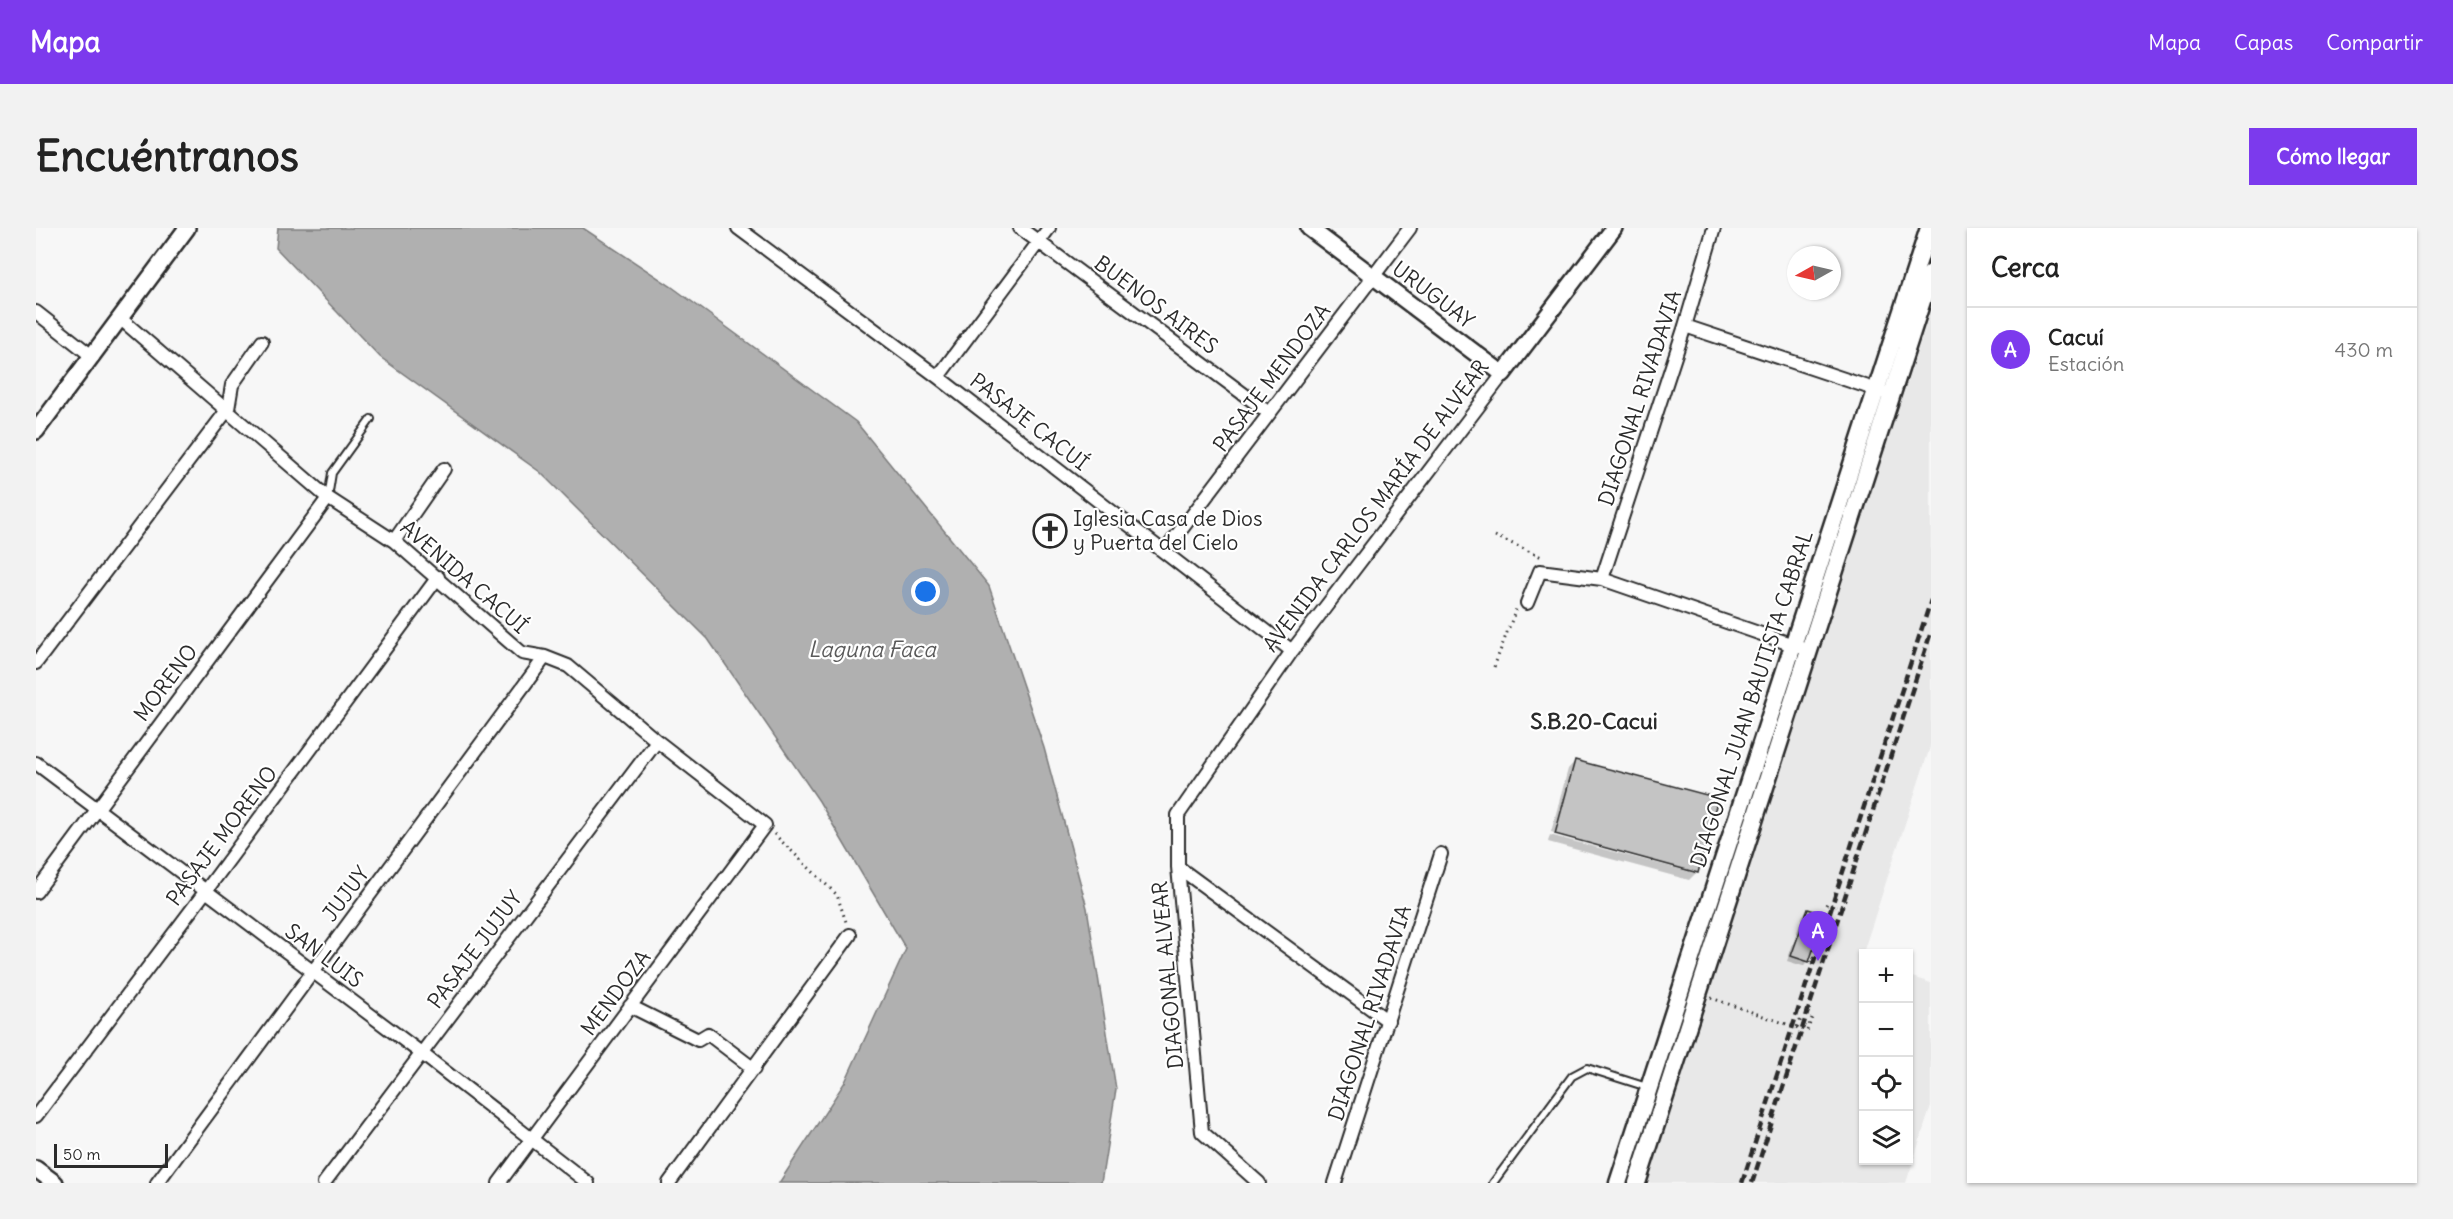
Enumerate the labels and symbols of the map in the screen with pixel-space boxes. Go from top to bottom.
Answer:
north arrow [1787,246,1841,300]
street label: BUENOS AIRES [1089,249,1223,360]
street label: URUGUAY [1387,255,1480,334]
street label: DIAGONAL RIVADAVIA [1592,287,1687,509]
street label: PASAJE MENDOZA [1207,298,1336,457]
street label: AVENIDA CARLOS MARÍA DE ALVEAR [1257,354,1494,657]
street label: PASAJE CACUÍ [965,367,1094,476]
place label: Iglesia Casa de Dios y Puerta del Cielo [1073,505,1262,556]
church icon: Iglesia Casa de Dios y Puerta del Cielo [1032,513,1068,549]
street label: AVENIDA CACUÍ [395,514,534,639]
street label: DIAGONAL JUAN BAUTISTA CABRAL [1684,527,1819,871]
your location [911,577,940,606]
water label: Laguna Faca [808,635,937,663]
street label: MORENO [128,639,203,727]
district label: S.B.20-Cacui [1530,707,1658,735]
street label: PASAJE MORENO [160,760,283,911]
street label: JUJUY [316,861,375,927]
street label: DIAGONAL ALVEAR [1146,880,1189,1070]
street label: PASAJE JUJUY [422,885,528,1014]
street label: DIAGONAL RIVADAVIA [1322,902,1417,1124]
pin: A [1798,912,1838,961]
street label: SAN LUIS [280,918,369,994]
street label: MENDOZA [575,945,657,1041]
scale bar [54,1141,168,1168]

